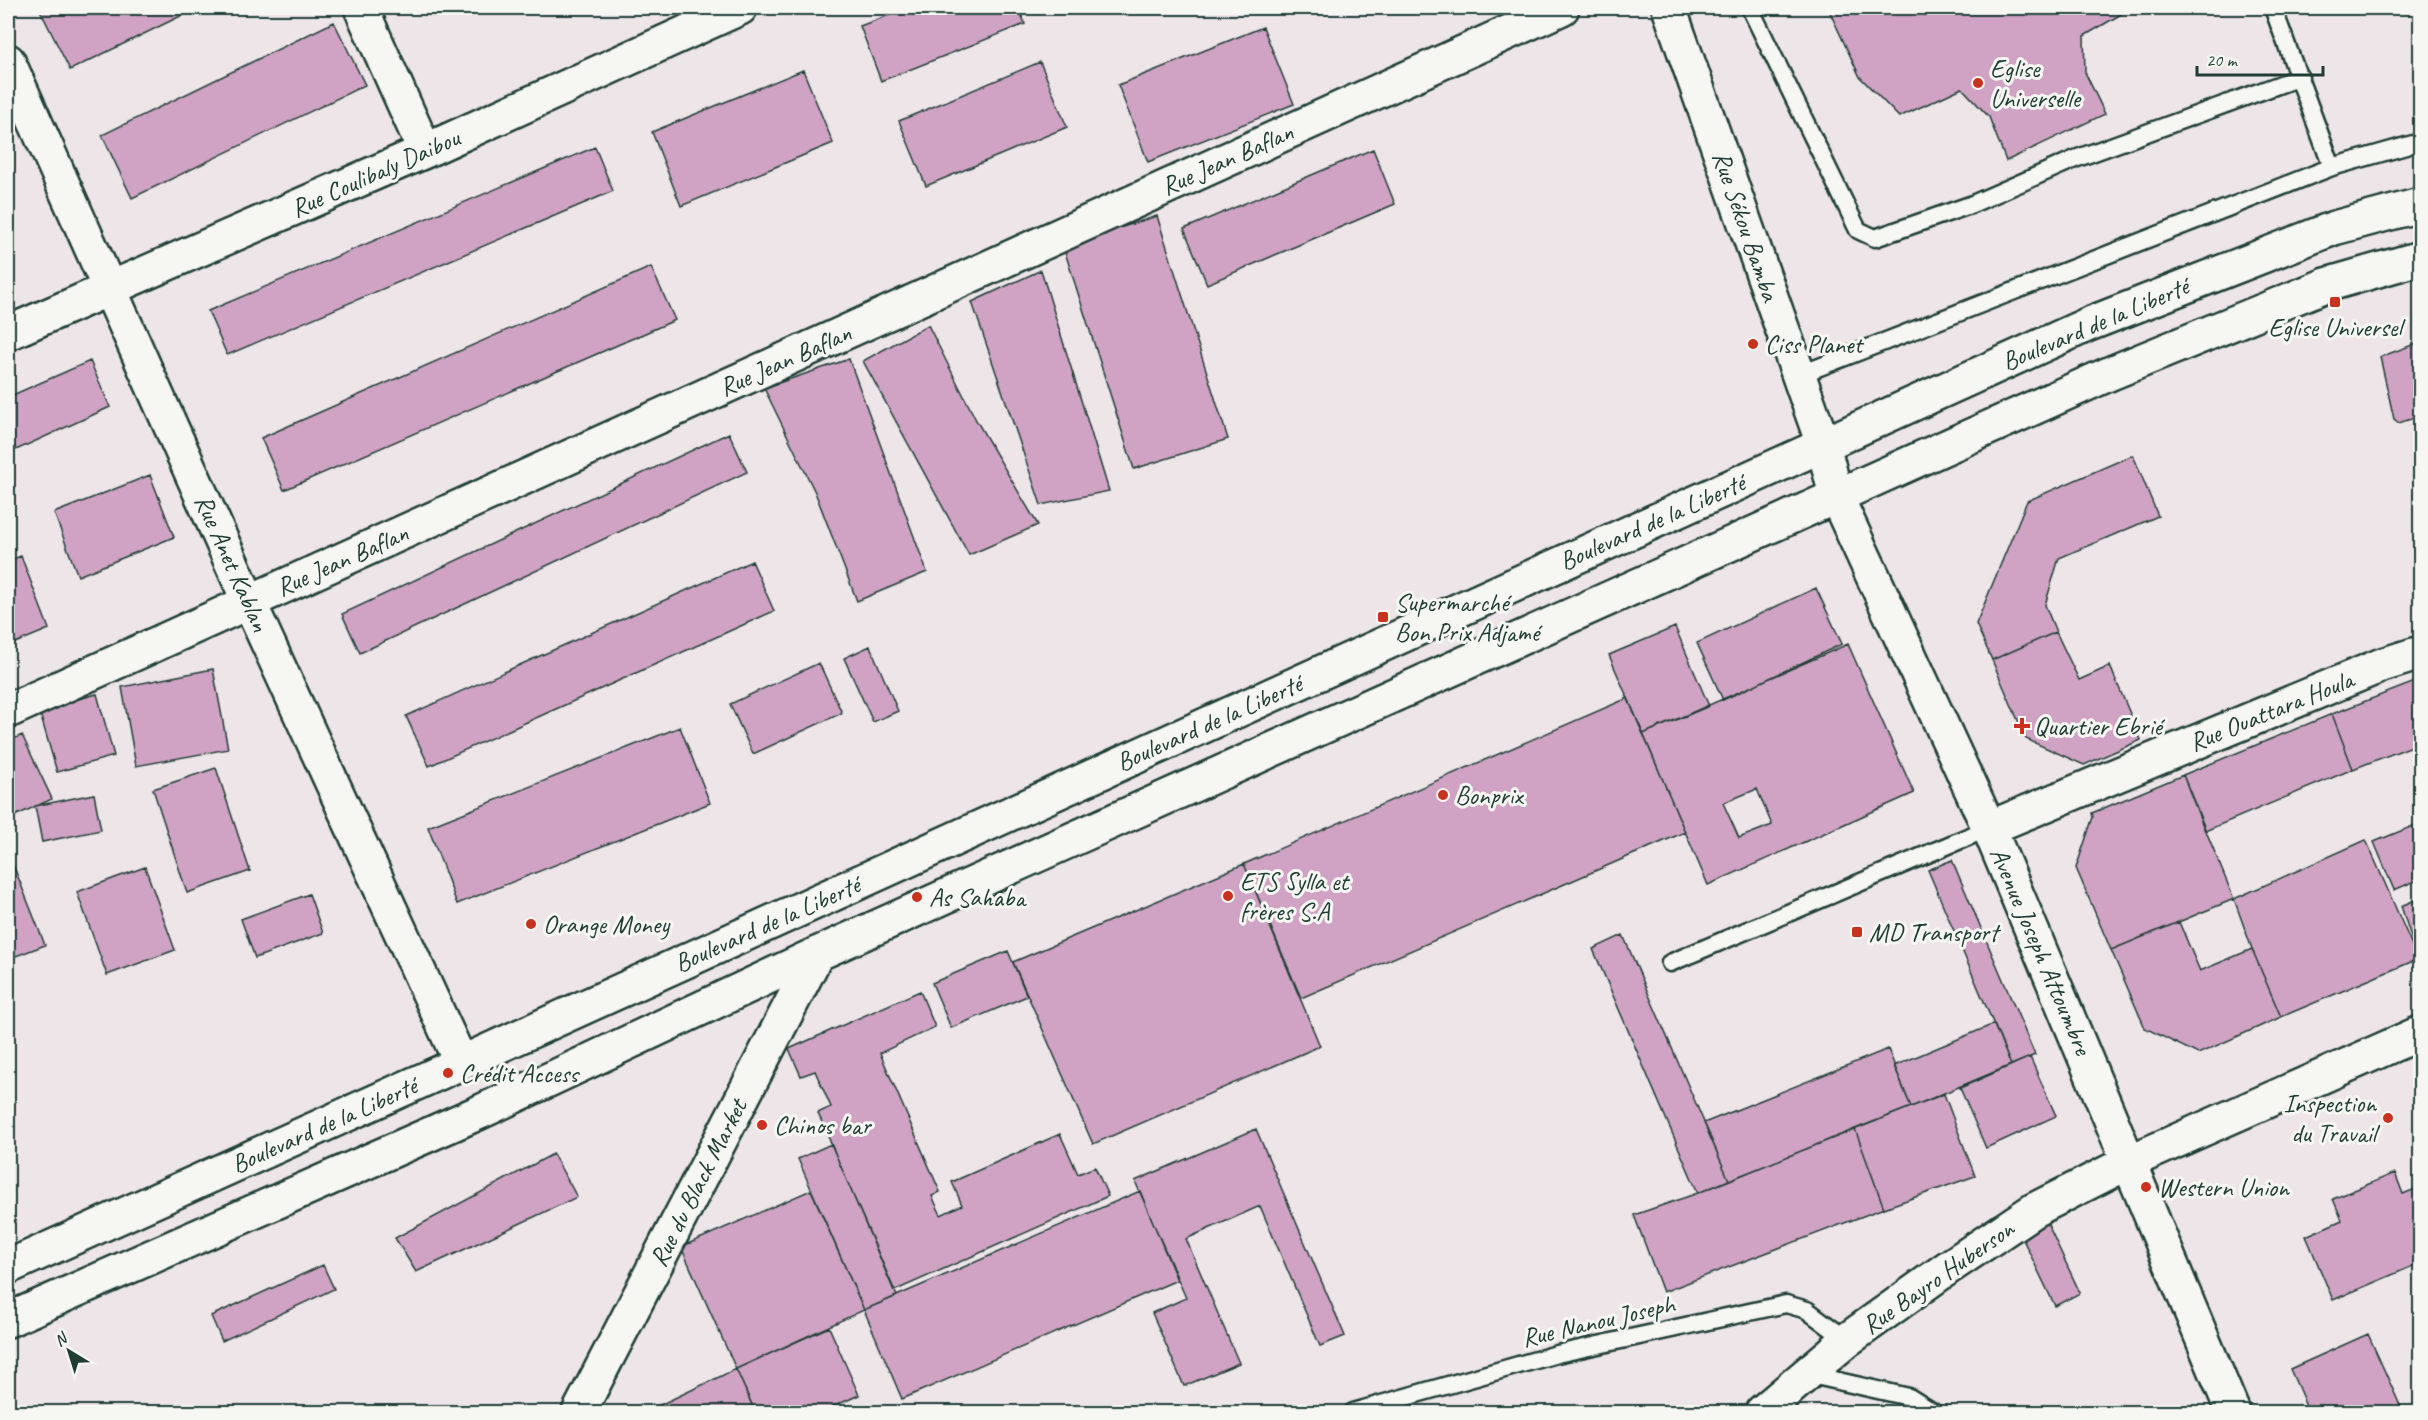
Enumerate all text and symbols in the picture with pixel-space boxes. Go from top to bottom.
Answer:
scale bar [2197,39,2323,77]
text: 20 m [2206,49,2239,71]
place label: Eglise Universelle [1990,52,2083,115]
marker: Eglise Universelle [1971,76,1985,90]
street label: Rue Jean Baflan [1156,115,1299,203]
street label: Rue Coulibaly Daibou [285,121,466,225]
street label: Rue Sékou Bamba [1705,147,1788,307]
street label: Boulevard de la Liberté [1997,268,2197,378]
marker: Eglise Universel [2328,295,2342,309]
place label: Eglise Universel [2268,311,2406,344]
street label: Rue Jean Baflan [714,316,857,404]
place label: Ciss Planet [1765,328,1864,361]
marker: Ciss Planet [1746,337,1760,351]
street label: Boulevard de la Liberté [1554,465,1753,578]
street label: Rue Anet Kablan [187,489,277,637]
street label: Rue Jean Baflan [271,516,414,604]
place label: Supermarché Bon Prix Adjamé [1395,586,1543,649]
marker: Supermarché Bon Prix Adjamé [1376,610,1390,624]
street label: Rue Ouattara Houla [2184,662,2360,759]
street label: Boulevard de la Liberté [1111,666,1310,779]
place label: Quartier Ebrié [2034,710,2165,743]
marker: Quartier Ebrié [2015,719,2029,733]
place label: Bonprix [1455,779,1524,812]
marker: Bonprix [1436,788,1450,802]
street label: Avenue Joseph Attoumbre [1982,842,2100,1061]
place label: ETS Sylla et frères S.A [1240,865,1350,928]
street label: Boulevard de la Liberté [669,867,868,980]
place label: As Sahaba [929,881,1027,914]
marker: ETS Sylla et frères S.A [1221,889,1235,903]
marker: As Sahaba [910,890,924,904]
place label: Orange Money [543,908,671,941]
place label: MD Transport [1869,916,2001,949]
marker: Orange Money [524,917,538,931]
marker: MD Transport [1850,925,1864,939]
place label: Crédit Access [460,1057,580,1090]
marker: Crédit Access [441,1066,455,1080]
street label: Boulevard de la Liberté [226,1068,425,1181]
place label: Inspection du Travail [2283,1087,2381,1150]
street label: Rue du Black Market [642,1092,755,1272]
place label: Chinos bar [774,1109,872,1142]
marker: Inspection du Travail [2381,1111,2395,1125]
marker: Chinos bar [755,1118,769,1132]
place label: Western Union [2158,1171,2290,1204]
marker: Western Union [2139,1180,2153,1194]
street label: Rue Bayro Huberson [1855,1212,2022,1342]
street label: Rue Nanou Joseph [1518,1287,1680,1355]
north arrow [39,1321,99,1381]
text: N [50,1327,73,1351]

